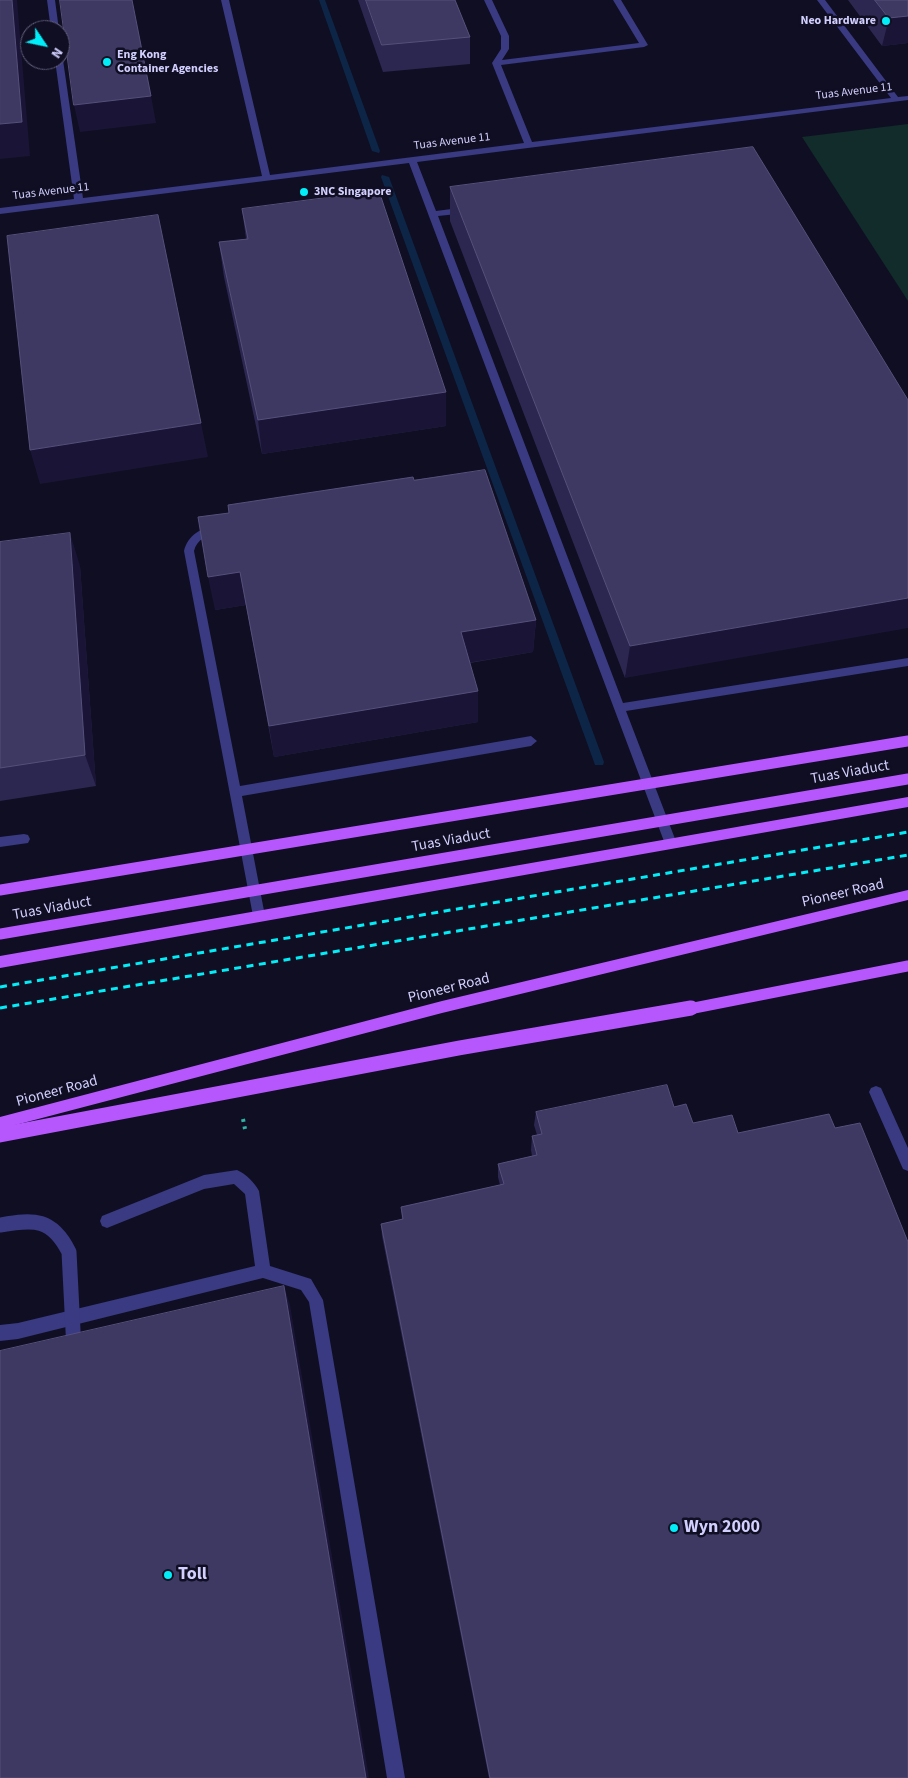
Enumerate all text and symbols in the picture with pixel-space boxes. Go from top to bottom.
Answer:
place label: Neo Hardware [800,14,876,28]
marker: Neo Hardware [880,15,892,27]
north arrow [20,20,70,70]
text: N [46,43,68,62]
place label: Eng Kong Container Agencies [117,48,218,76]
marker: Eng Kong Container Agencies [101,56,113,68]
street label: Tuas Avenue 11 [815,80,893,104]
street label: Tuas Avenue 11 [413,130,491,154]
street label: Tuas Avenue 11 [12,180,90,204]
place label: 3NC Singapore [314,185,391,199]
marker: 3NC Singapore [298,186,310,198]
street label: Tuas Viaduct [809,757,891,789]
street label: Tuas Viaduct [410,825,492,857]
street label: Pioneer Road [800,876,886,912]
street label: Tuas Viaduct [11,893,93,925]
street label: Pioneer Road [406,970,492,1008]
street label: Pioneer Road [14,1072,100,1112]
place label: Wyn 2000 [684,1517,760,1539]
marker: Wyn 2000 [668,1522,680,1534]
place label: Toll [178,1564,207,1586]
marker: Toll [162,1569,174,1581]

